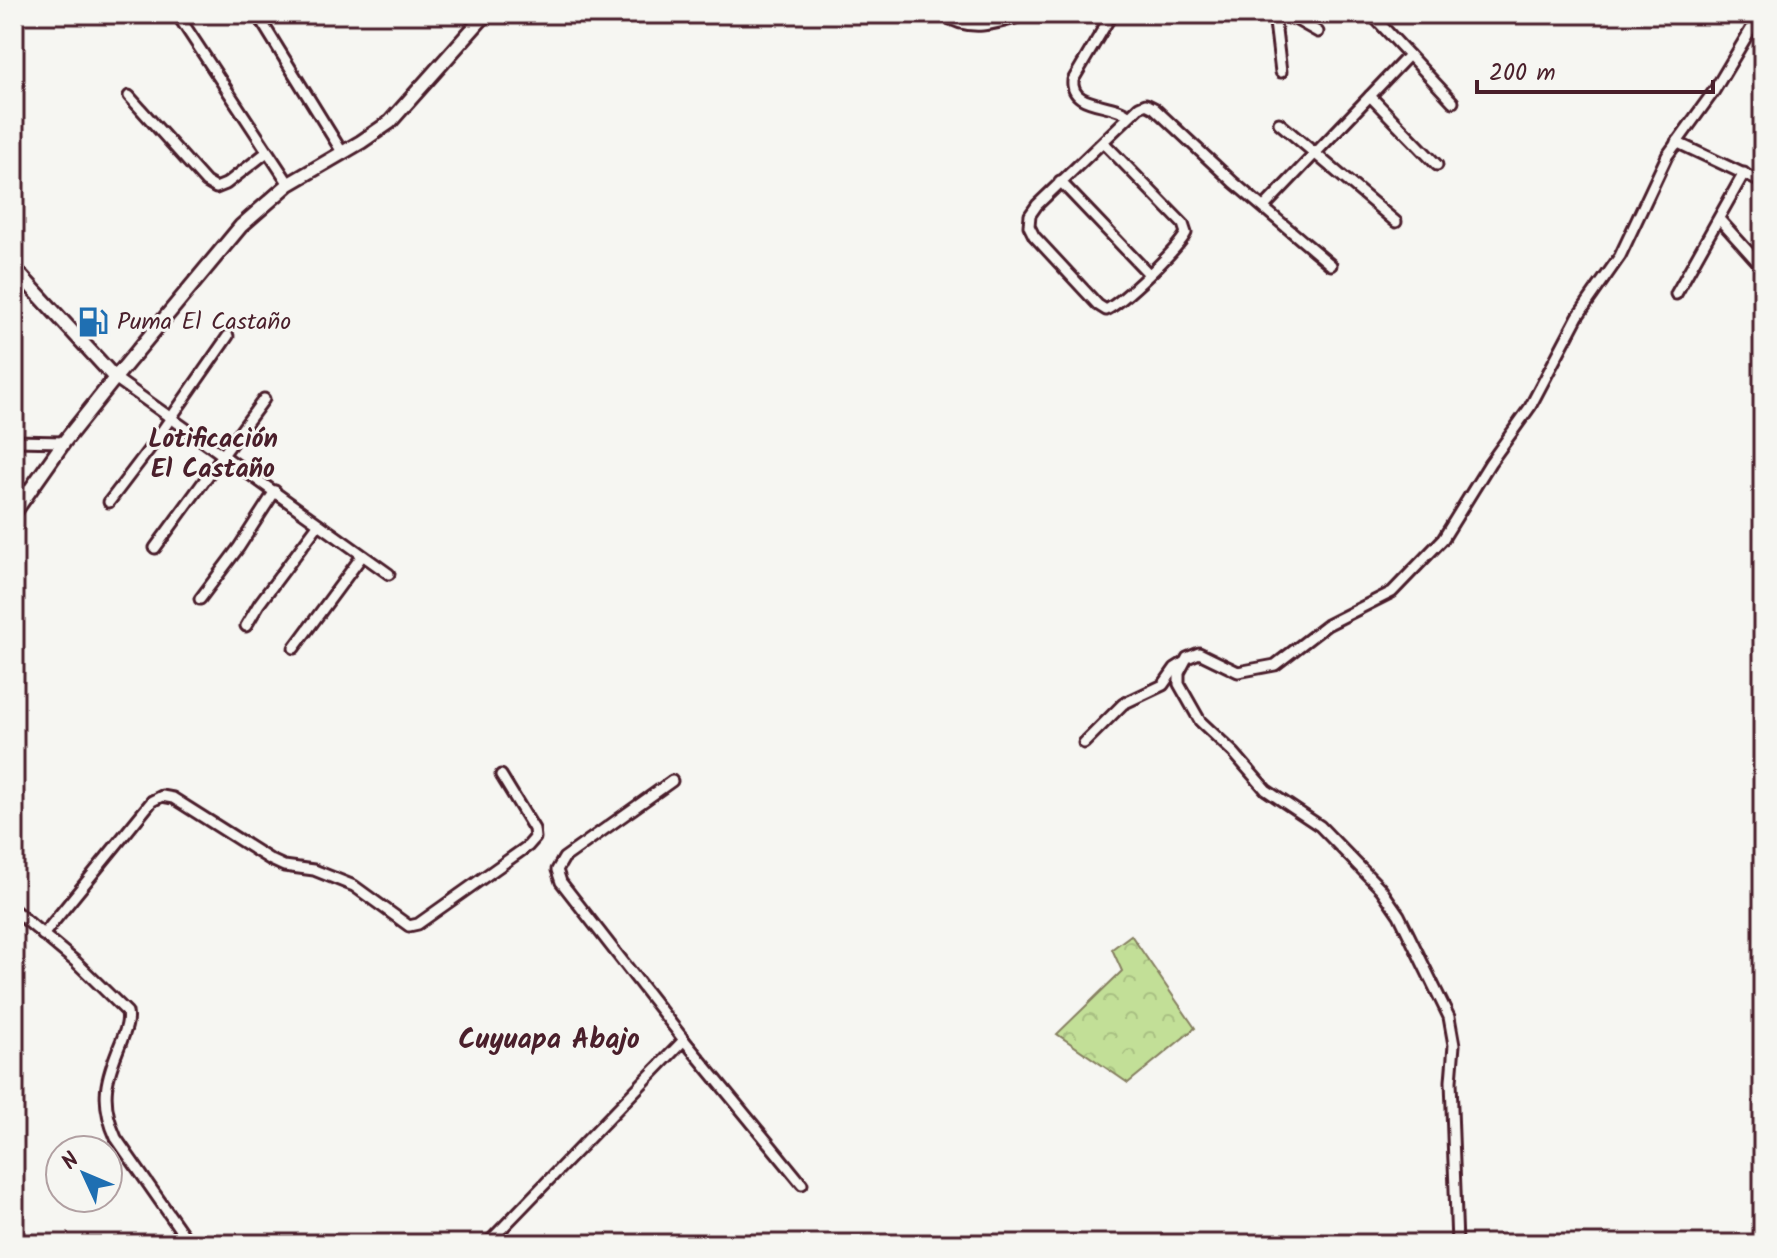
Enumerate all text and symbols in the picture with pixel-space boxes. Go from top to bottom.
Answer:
scale bar [1477,44,1713,94]
text: 200 m [1489,54,1556,93]
place label: Puma El Castaño [117,303,291,342]
fuel station icon: Puma El Castaño [76,305,110,339]
district label: Lotificación El Castaño [148,419,278,491]
district label: Cuyuapa Abajo [458,1018,640,1063]
north arrow [44,1134,124,1214]
text: N [54,1145,89,1179]

